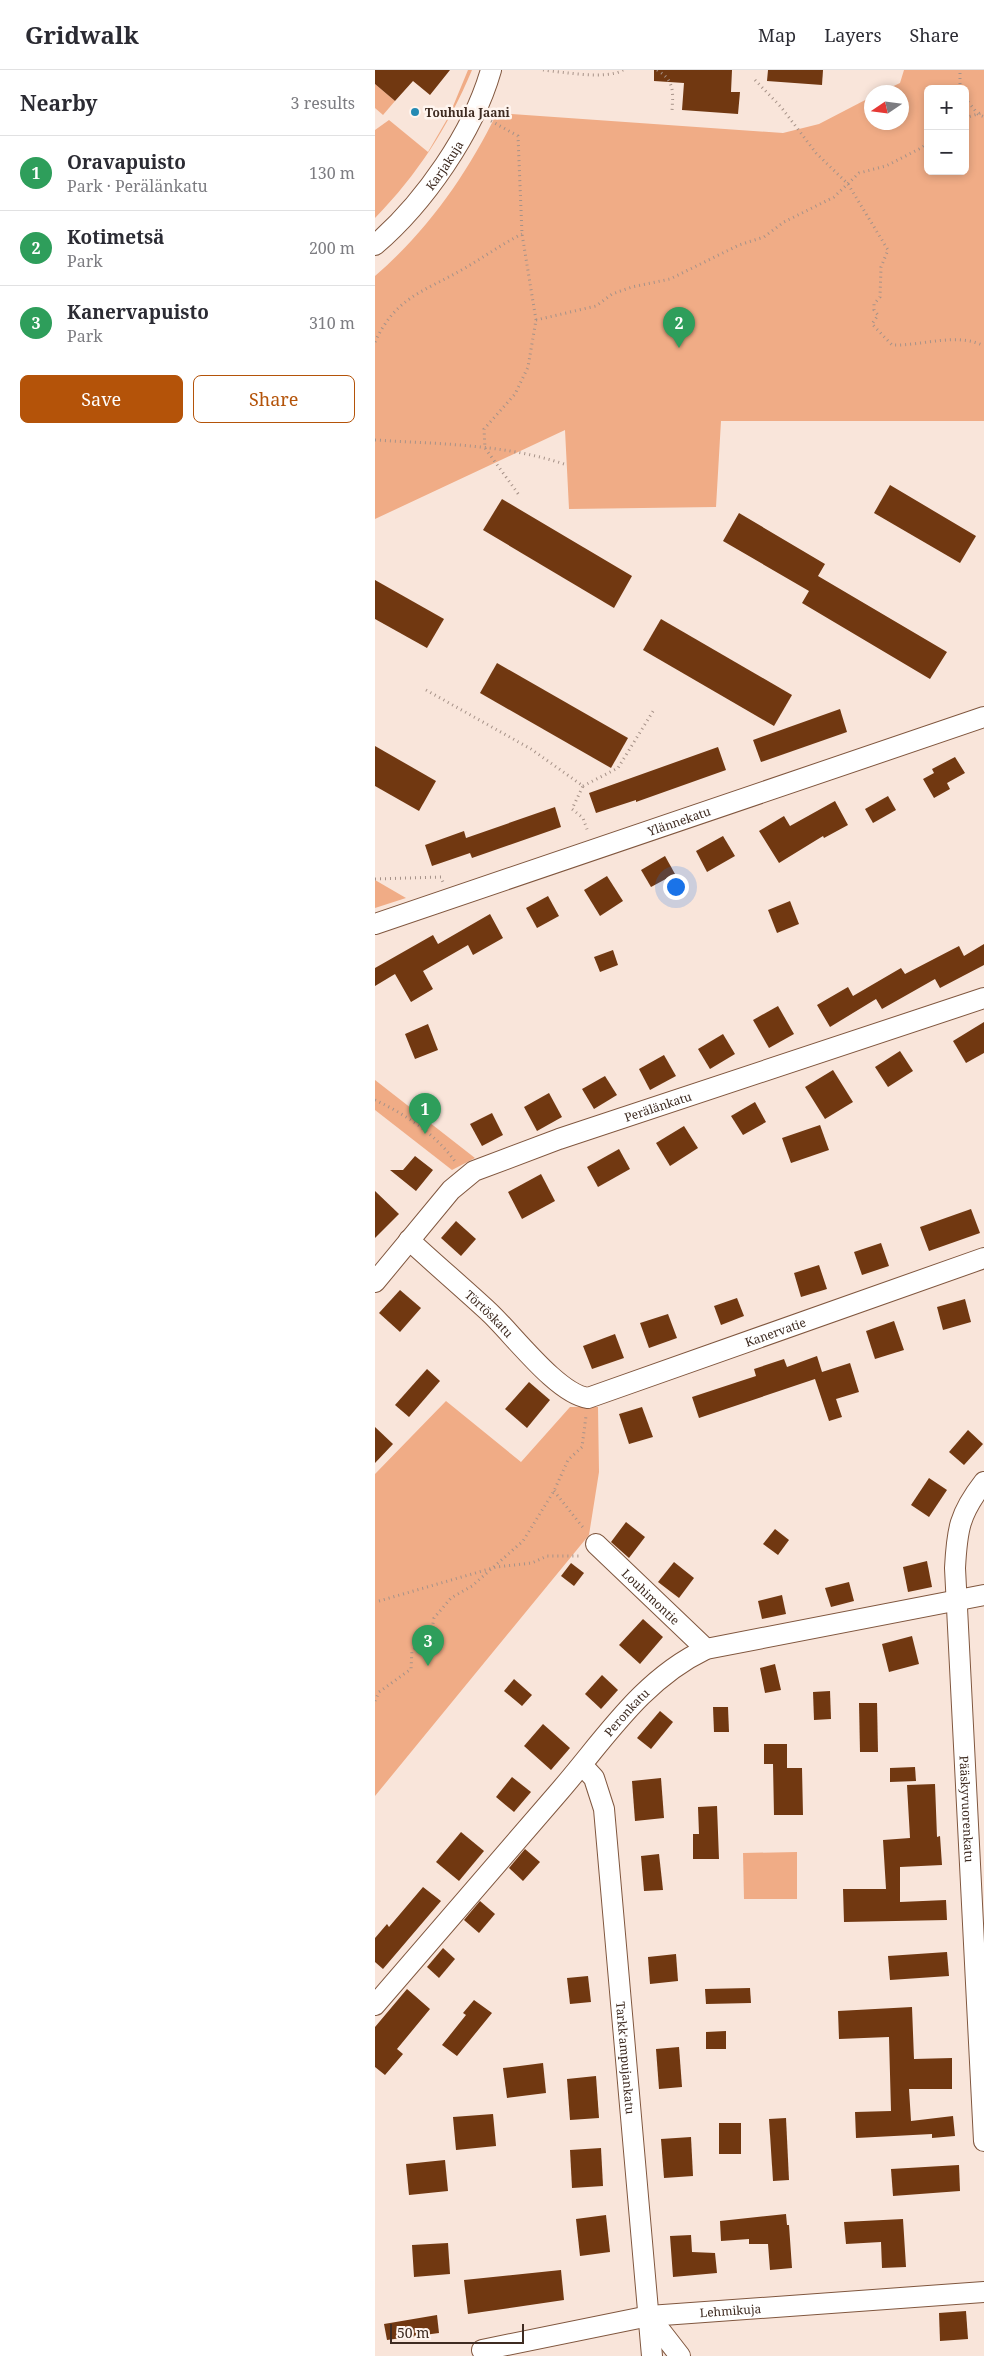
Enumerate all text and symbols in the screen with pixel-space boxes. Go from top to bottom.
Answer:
text: Gridwalk [25,18,139,51]
text: Map [758,23,796,47]
text: Layers [824,23,882,47]
text: Share [910,23,959,47]
north arrow [864,85,909,130]
map controls [924,85,969,175]
button: + [924,85,969,130]
text: Nearby [20,89,98,117]
text: 3 results [291,92,355,114]
place label: Touhula Jaani [425,104,510,121]
marker: Touhula Jaani [409,106,421,118]
button: − [924,130,969,175]
street label: Karjakuja [421,137,467,193]
text: Oravapuisto [67,149,186,175]
text: 1 [31,162,41,184]
text: 130 m [309,162,355,184]
text: Park · Perälänkatu [67,175,208,197]
text: Kotimetsä [67,224,164,250]
text: 2 [31,237,41,259]
text: 200 m [309,237,355,259]
text: Park [67,250,103,272]
text: Kanervapuisto [67,299,209,325]
pin: 2 [663,307,695,348]
text: 3 [31,312,41,334]
text: 310 m [309,312,355,334]
text: Park [67,325,103,347]
button: Save [20,375,183,423]
button: Share [193,375,355,423]
street label: Ylännekatu [644,802,713,840]
your location [663,874,689,900]
street label: Perälänkatu [622,1087,694,1125]
pin: 1 [409,1093,441,1134]
street label: Törtöskatu [462,1286,518,1341]
street label: Kanervatie [743,1313,808,1350]
street label: Louhimontie [618,1565,684,1628]
pin: 3 [412,1625,444,1666]
street label: Peronkatu [600,1684,653,1740]
street label: Pääskyvuorenkatu [956,1755,978,1863]
street label: Tarkk'ampujankatu [612,2001,639,2115]
street label: Lehmikuja [699,2299,762,2321]
scale bar [390,2321,524,2344]
text: 50 m [397,2323,430,2342]

